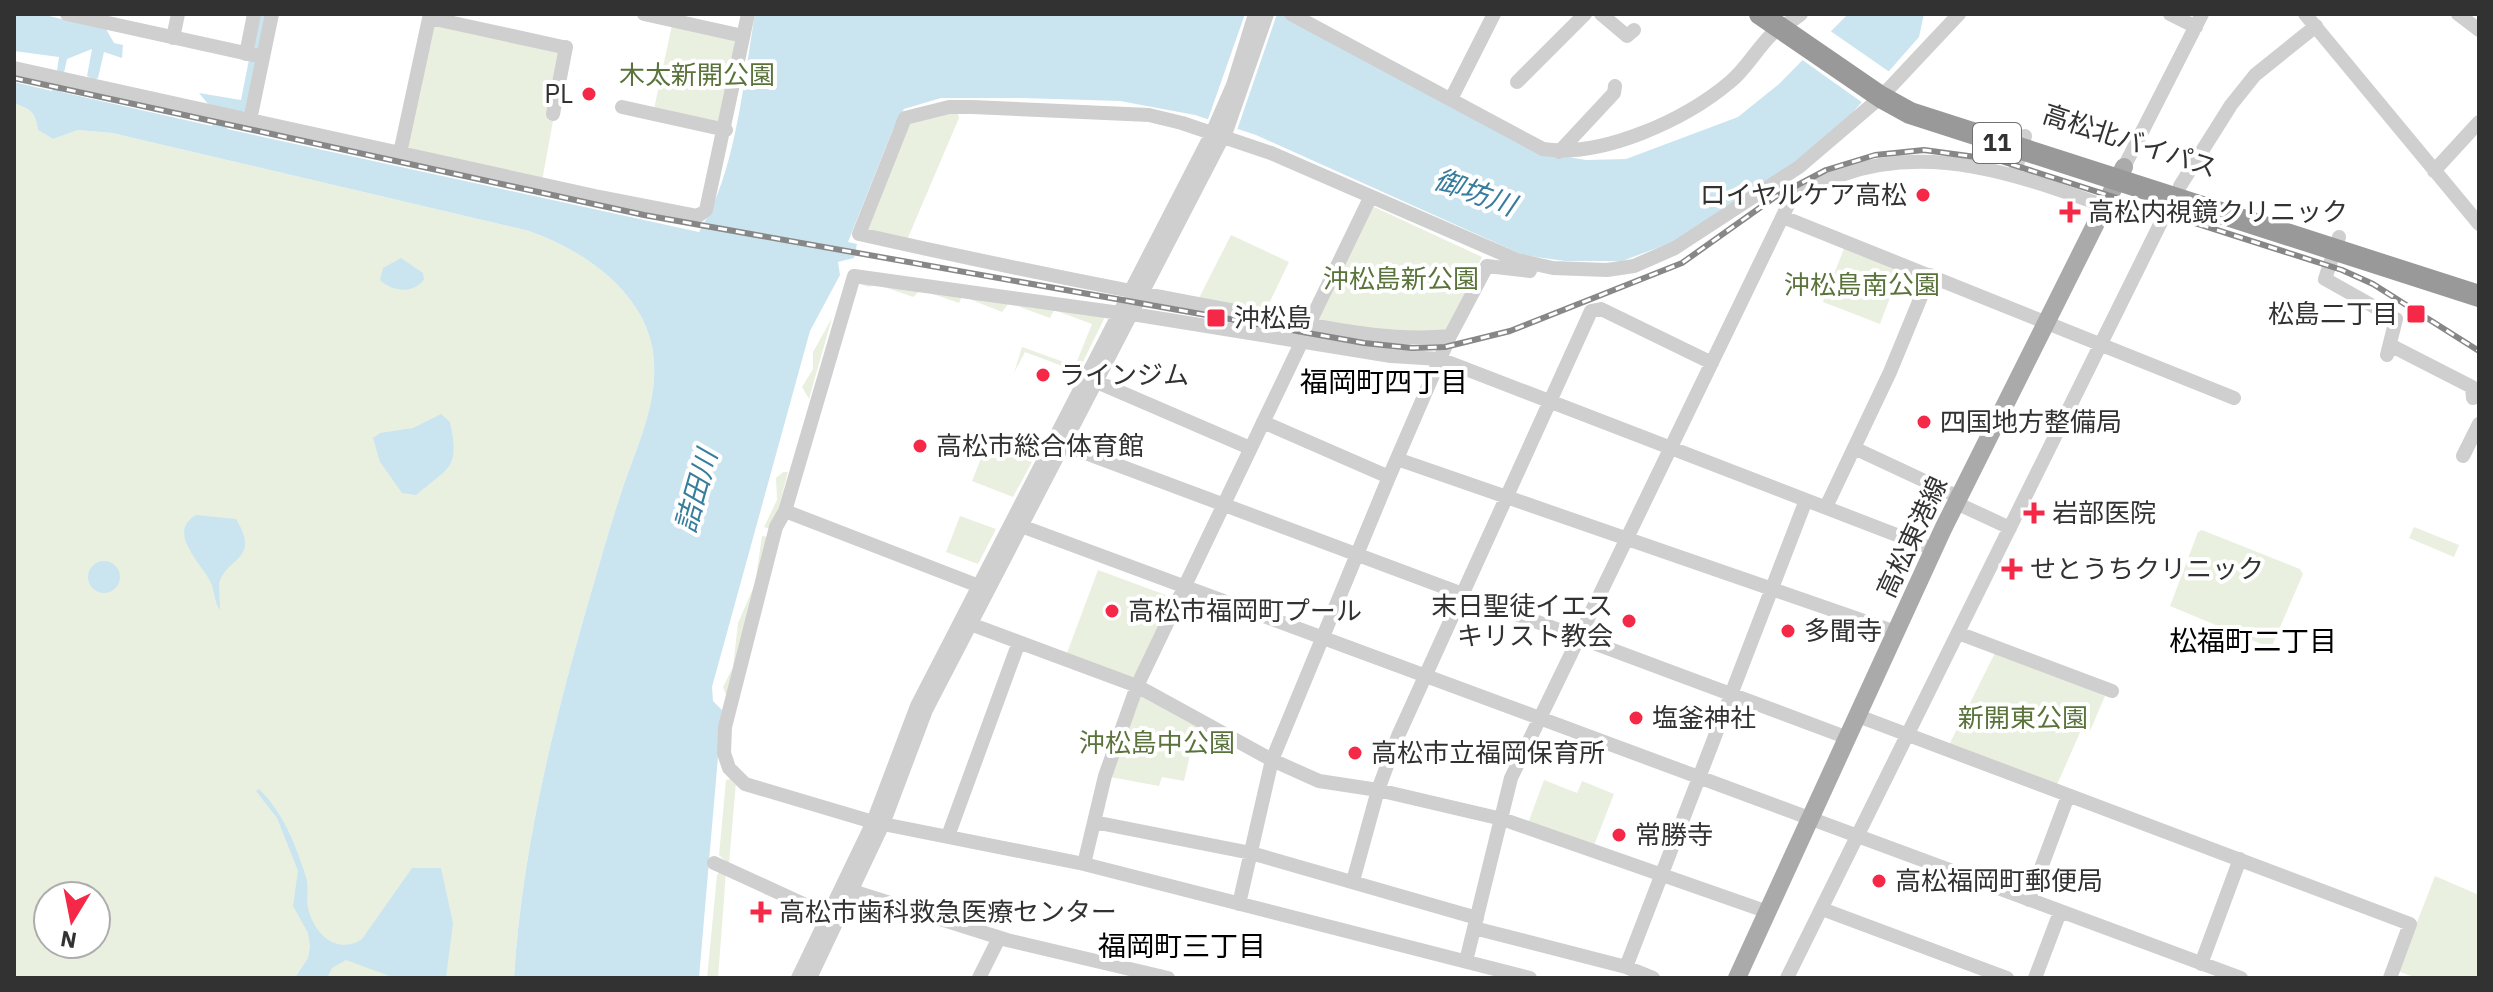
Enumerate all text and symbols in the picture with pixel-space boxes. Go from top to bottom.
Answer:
park label: 木太新開公園 [619,57,775,91]
place label: PL [544,76,573,110]
marker: PL [580,85,598,103]
street label: 高松北バイパス [2039,96,2222,184]
road number: 11 [1973,123,2021,163]
water label: 御坊川 [1429,160,1524,224]
place label: ロイヤルケア高松 [1700,177,1907,211]
marker: ロイヤルケア高松 [1914,186,1932,204]
place label: 高松内視鏡クリニック [2088,194,2348,228]
marker: 高松内視鏡クリニック [2059,201,2081,223]
park label: 沖松島新公園 [1323,261,1479,295]
park label: 沖松島南公園 [1784,267,1940,301]
place label: 松島二丁目 [2268,296,2398,330]
place label: 沖松島 [1234,300,1312,334]
marker: 松島二丁目 [2405,303,2427,325]
marker: 沖松島 [1205,307,1227,329]
place label: ラインジム [1059,357,1189,391]
district label: 福岡町四丁目 [1300,363,1468,400]
marker: ラインジム [1034,366,1052,384]
place label: 四国地方整備局 [1940,404,2122,438]
marker: 四国地方整備局 [1915,413,1933,431]
place label: 高松市総合体育館 [936,428,1144,462]
marker: 高松市総合体育館 [911,437,929,455]
water label: 詰田川 [666,443,726,536]
street label: 高松東港線 [1868,470,1954,603]
place label: 岩部医院 [2052,495,2156,529]
marker: 岩部医院 [2023,502,2045,524]
place label: せとうちクリニック [2030,551,2264,585]
marker: せとうちクリニック [2001,558,2023,580]
place label: 末日聖徒イエス キリスト教会 [1431,588,1613,652]
place label: 高松市福岡町プール [1128,593,1362,627]
marker: 高松市福岡町プール [1103,602,1121,620]
marker: 末日聖徒イエス キリスト教会 [1620,612,1638,630]
place label: 多聞寺 [1804,613,1882,647]
marker: 多聞寺 [1779,622,1797,640]
district label: 松福町二丁目 [2169,622,2337,659]
place label: 塩釜神社 [1652,700,1756,734]
park label: 新開東公園 [1958,700,2088,734]
marker: 塩釜神社 [1627,709,1645,727]
park label: 沖松島中公園 [1079,725,1235,759]
place label: 高松市立福岡保育所 [1371,735,1605,769]
marker: 高松市立福岡保育所 [1346,744,1364,762]
place label: 常勝寺 [1635,817,1713,851]
marker: 常勝寺 [1610,826,1628,844]
place label: 高松福岡町郵便局 [1895,863,2103,897]
marker: 高松福岡町郵便局 [1870,872,1888,890]
north arrow [32,880,112,960]
place label: 高松市歯科救急医療センター [779,894,1117,928]
marker: 高松市歯科救急医療センター [750,901,772,923]
text: N [58,925,79,956]
district label: 福岡町三丁目 [1098,927,1266,964]

